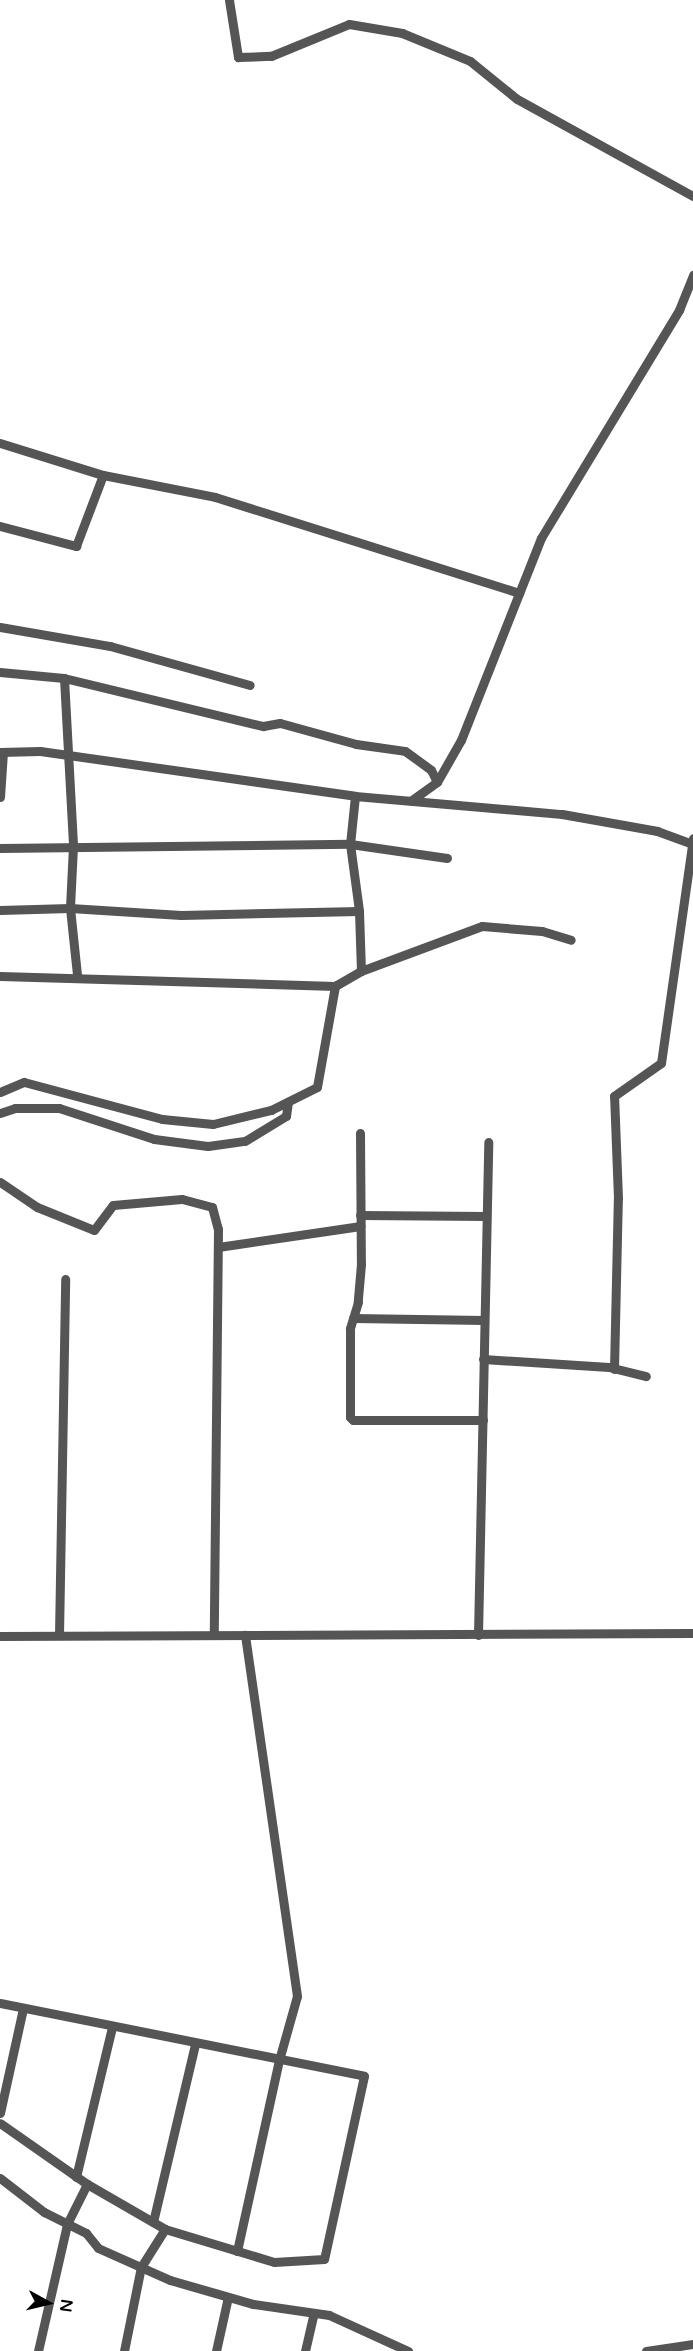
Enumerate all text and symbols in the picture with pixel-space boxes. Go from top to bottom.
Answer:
north arrow [18,2273,78,2333]
text: N [55,2298,77,2313]

